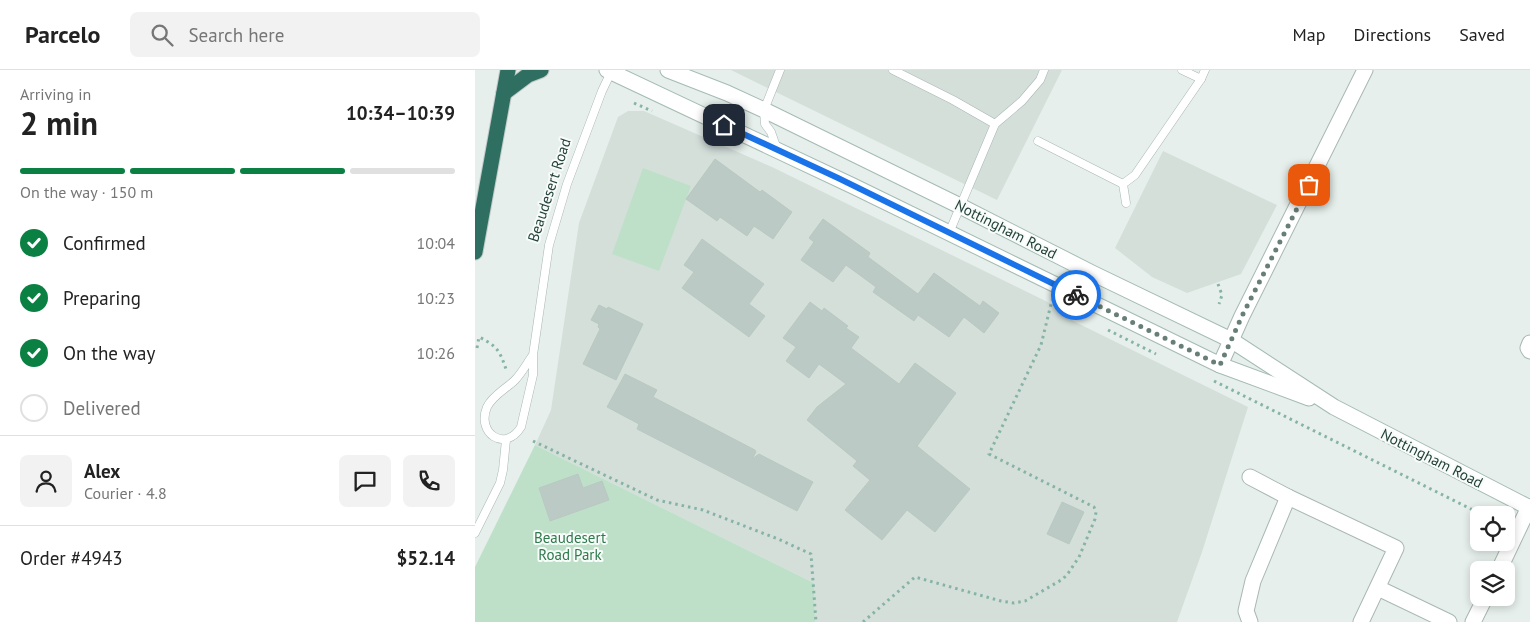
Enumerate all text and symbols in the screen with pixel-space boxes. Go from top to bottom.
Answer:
search box [130,12,480,57]
text: Parcelo [25,19,100,50]
icon: search [148,21,176,49]
text: Search here [188,23,284,47]
text: Map [1293,23,1325,46]
text: Directions [1353,23,1431,46]
text: Saved [1459,23,1505,46]
text: Arriving in [20,84,91,104]
text: 10:34–10:39 [346,101,455,125]
text: 2 min [20,102,98,144]
pin [703,104,745,146]
icon: home [710,111,738,139]
street label: Beaudesert Road [523,136,575,244]
pin [1288,164,1330,206]
icon: bag [1295,171,1323,199]
text: On the way · 150 m [20,182,153,202]
street label: Nottingham Road [952,195,1060,263]
icon: check [20,229,48,257]
text: Confirmed [63,231,146,255]
text: 10:04 [417,233,455,253]
courier [1051,270,1101,320]
icon: bike [1062,281,1090,309]
icon: check [20,284,48,312]
text: Preparing [63,286,141,310]
text: 10:23 [417,288,455,308]
icon: check [20,339,48,367]
text: On the way [63,341,155,365]
text: 10:26 [417,343,455,363]
text: Delivered [63,396,141,420]
street label: Nottingham Road [1378,424,1486,492]
button: person [20,455,72,507]
button: chat [339,455,391,507]
button: phone [403,455,455,507]
text: Alex [84,459,120,483]
text: Courier · 4.8 [84,483,167,503]
map controls [1470,506,1515,606]
button: locate [1470,506,1515,551]
park label: Beaudesert Road Park [534,528,606,564]
text: Order #4943 [20,546,123,570]
text: $52.14 [396,546,455,570]
button: layers [1470,561,1515,606]

